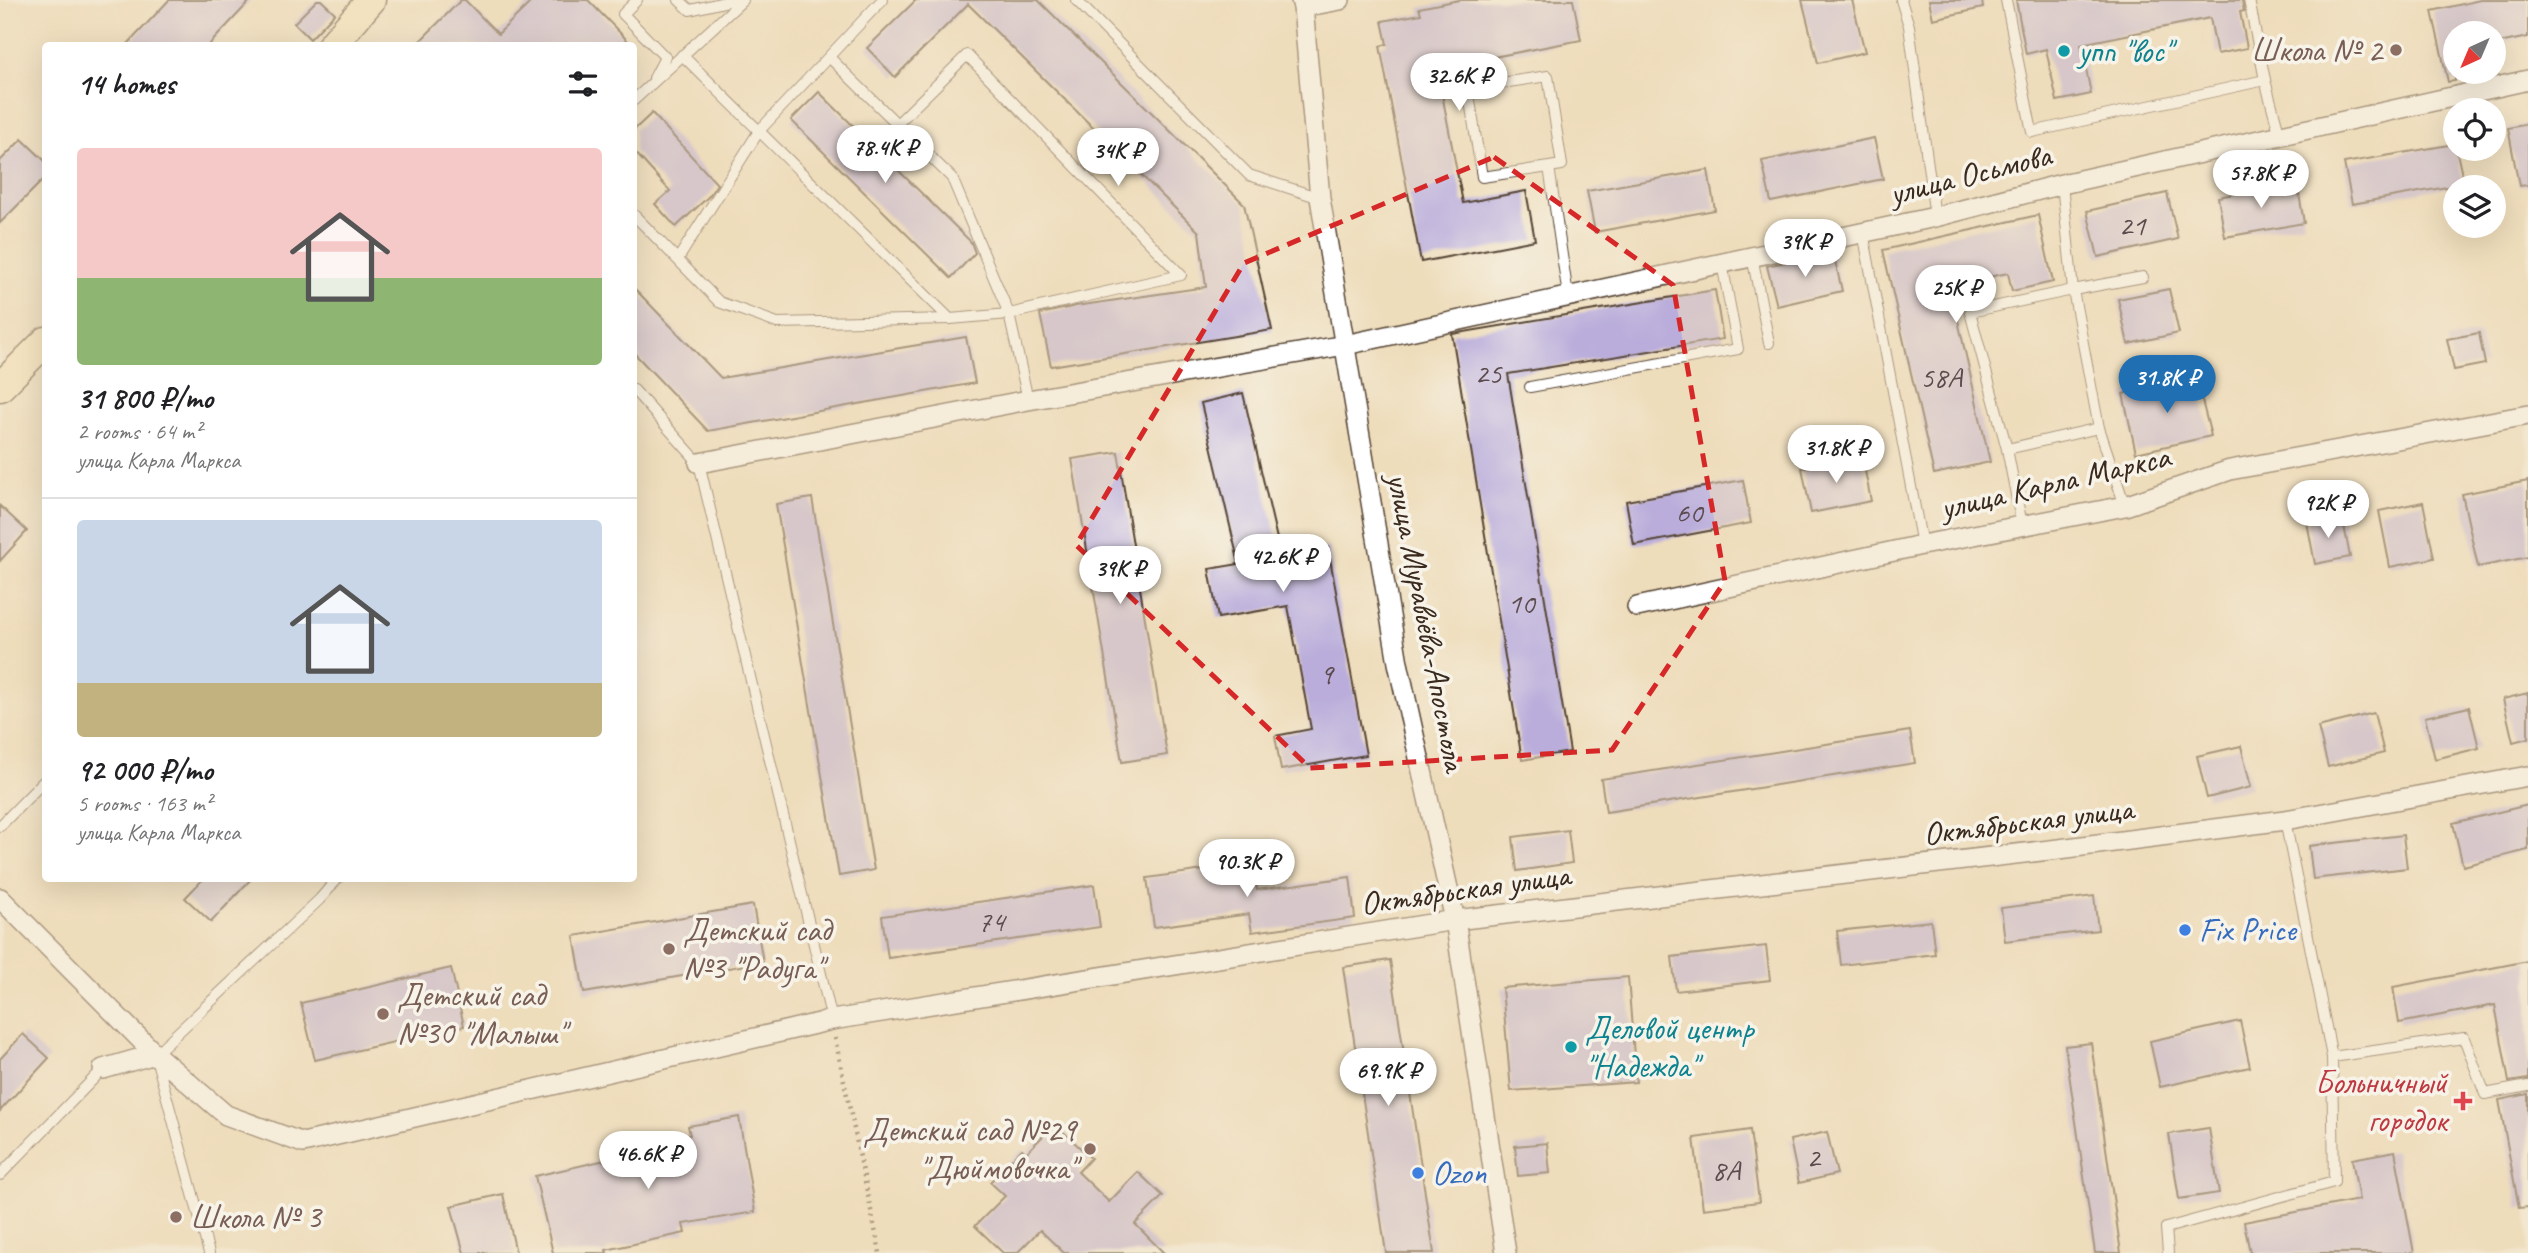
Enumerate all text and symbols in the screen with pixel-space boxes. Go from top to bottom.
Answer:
north arrow [2443,21,2506,84]
map controls [2443,21,2506,238]
place label: Школа № 2 [2251,29,2385,71]
place label: упп "вос" [2076,30,2178,72]
marker: Школа № 2 [2388,42,2404,58]
marker: упп "вос" [2056,43,2072,59]
pin: 32.6K ₽ [1394,54,1524,113]
text: 32.6K ₽ [1426,61,1492,90]
text: 14 homes [77,65,175,103]
icon: filters [564,65,602,103]
button: locate [2443,98,2506,161]
pin: 78.4K ₽ [820,125,950,185]
pin: 34K ₽ [1069,128,1167,188]
text: 78.4K ₽ [853,133,917,162]
street label: улица Осьмова [1883,133,2057,215]
text: 34K ₽ [1093,136,1143,165]
pin: 57.8K ₽ [2196,150,2326,210]
text: 57.8K ₽ [2229,158,2293,187]
button: layers [2443,175,2506,238]
icon: home [277,194,403,320]
house number: 21 [2119,206,2147,244]
pin: 39K ₽ [1756,219,1854,279]
text: 39K ₽ [1780,227,1830,256]
pin: 25K ₽ [1907,266,2005,325]
text: 25K ₽ [1931,273,1981,302]
house number: 25 [1475,354,1503,392]
pin: 31.8K ₽ [2102,356,2232,415]
house number: 58А [1920,358,1964,396]
text: 31.8K ₽ [2135,363,2199,392]
text: 31 800 ₽/mo [77,379,213,417]
text: 2 rooms · 64 m² [77,417,201,446]
pin: 31.8K ₽ [1771,426,1901,485]
text: 31.8K ₽ [1804,433,1868,462]
street label: улица Карла Маркса [1934,435,2176,529]
text: улица Карла Маркса [77,446,240,475]
street label: улица Муравьёва-Апостола [1377,468,1477,777]
pin: 92K ₽ [2279,480,2377,540]
text: 92K ₽ [2303,488,2353,517]
house number: 60 [1676,493,1705,531]
pin: 42.6K ₽ [1218,534,1348,594]
text: 42.6K ₽ [1250,542,1316,571]
pin: 39K ₽ [1071,546,1169,606]
text: 39K ₽ [1095,554,1145,583]
icon: home [277,566,403,692]
house number: 10 [1508,584,1537,622]
house number: 9 [1319,655,1335,693]
text: 92 000 ₽/mo [77,751,213,789]
street label: Октябрьская улица [1921,787,2138,855]
text: 5 rooms · 163 m² [77,789,212,818]
text: улица Карла Маркса [77,818,240,847]
pin: 90.3K ₽ [1182,839,1312,899]
text: 90.3K ₽ [1215,847,1279,876]
street label: Октябрьская улица [1358,853,1575,924]
house number: 74 [978,902,1007,940]
place label: Детский сад №3 "Радуга" [683,909,835,989]
place label: Fix Price [2199,909,2298,951]
marker: Fix Price [2177,922,2193,938]
marker: Детский сад №3 "Радуга" [661,941,677,957]
place label: Детский сад №30 "Малыш" [397,974,571,1054]
marker: Детский сад №30 "Малыш" [375,1006,391,1022]
place label: Деловой центр "Надежда" [1585,1007,1755,1087]
marker: Деловой центр "Надежда" [1563,1039,1579,1055]
pin: 69.9K ₽ [1323,1048,1453,1108]
text: 69.9K ₽ [1356,1056,1420,1085]
place label: Больничный городок [2315,1061,2450,1141]
marker: Больничный городок [2453,1091,2473,1111]
place label: Детский сад №29 "Дюймовочка" [863,1109,1082,1189]
pin: 46.6K ₽ [583,1132,713,1191]
house number: 2 [1806,1138,1822,1176]
text: 46.6K ₽ [615,1139,681,1168]
marker: Детский сад №29 "Дюймовочка" [1082,1141,1098,1157]
house number: 8А [1712,1151,1742,1189]
place label: Ozon [1432,1152,1486,1194]
marker: Ozon [1410,1165,1426,1181]
place label: Школа № 3 [190,1196,323,1238]
marker: Школа № 3 [168,1209,184,1225]

